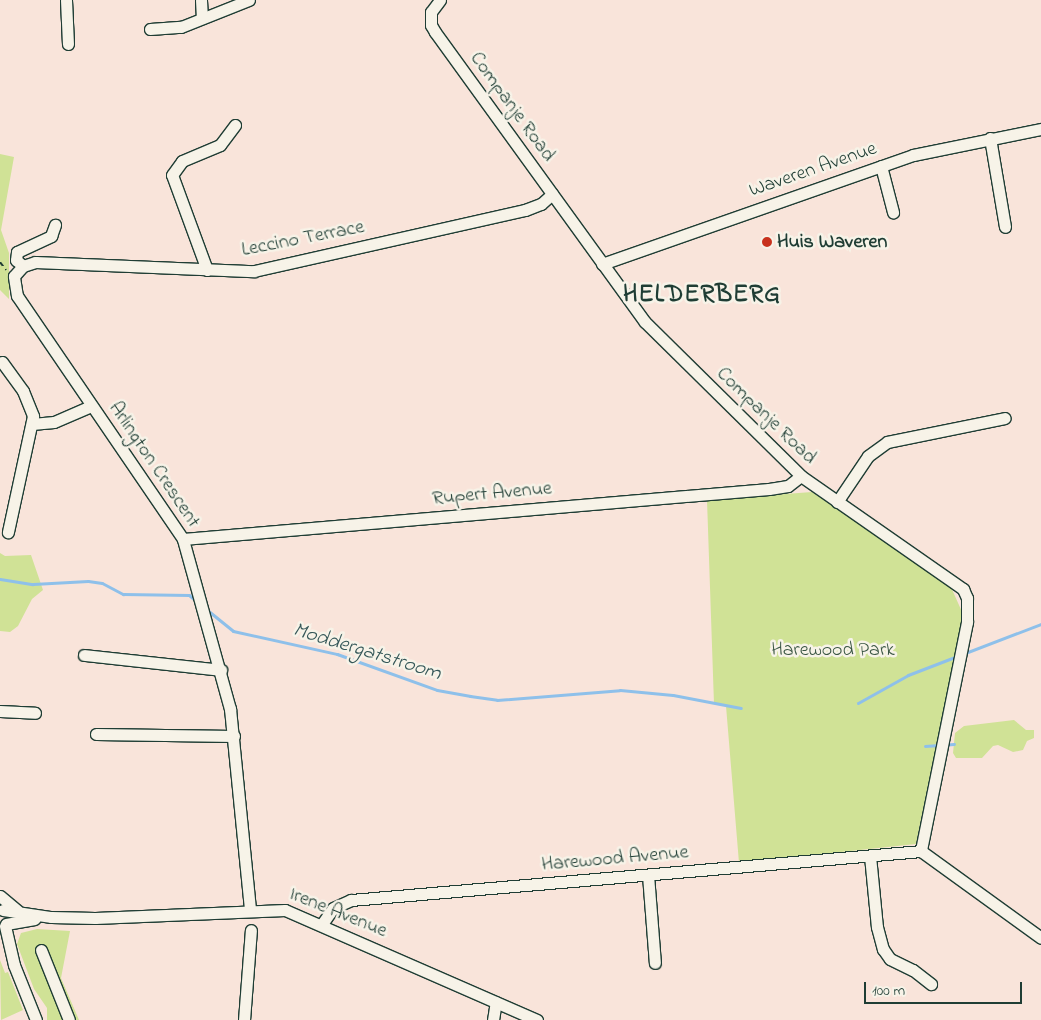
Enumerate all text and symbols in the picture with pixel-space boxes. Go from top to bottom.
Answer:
street label: Companje Road [464,47,560,167]
street label: Waveren Avenue [746,137,880,203]
street label: Leccino Terrace [240,215,366,263]
place label: Huis Waveren [777,230,887,254]
marker: Huis Waveren [761,236,773,248]
district label: HELDERBERG [622,280,782,310]
street label: Companje Road [711,362,821,470]
street label: Arlington Crescent [103,397,205,533]
street label: Rupert Avenue [431,477,553,511]
water label: Moddergatstroom [290,618,444,686]
park label: Harewood Park [771,638,895,662]
street label: Harewood Avenue [541,841,689,877]
street label: Irene Avenue [286,882,390,944]
scale bar [866,972,1024,1004]
text: 100 m [872,980,905,1002]

